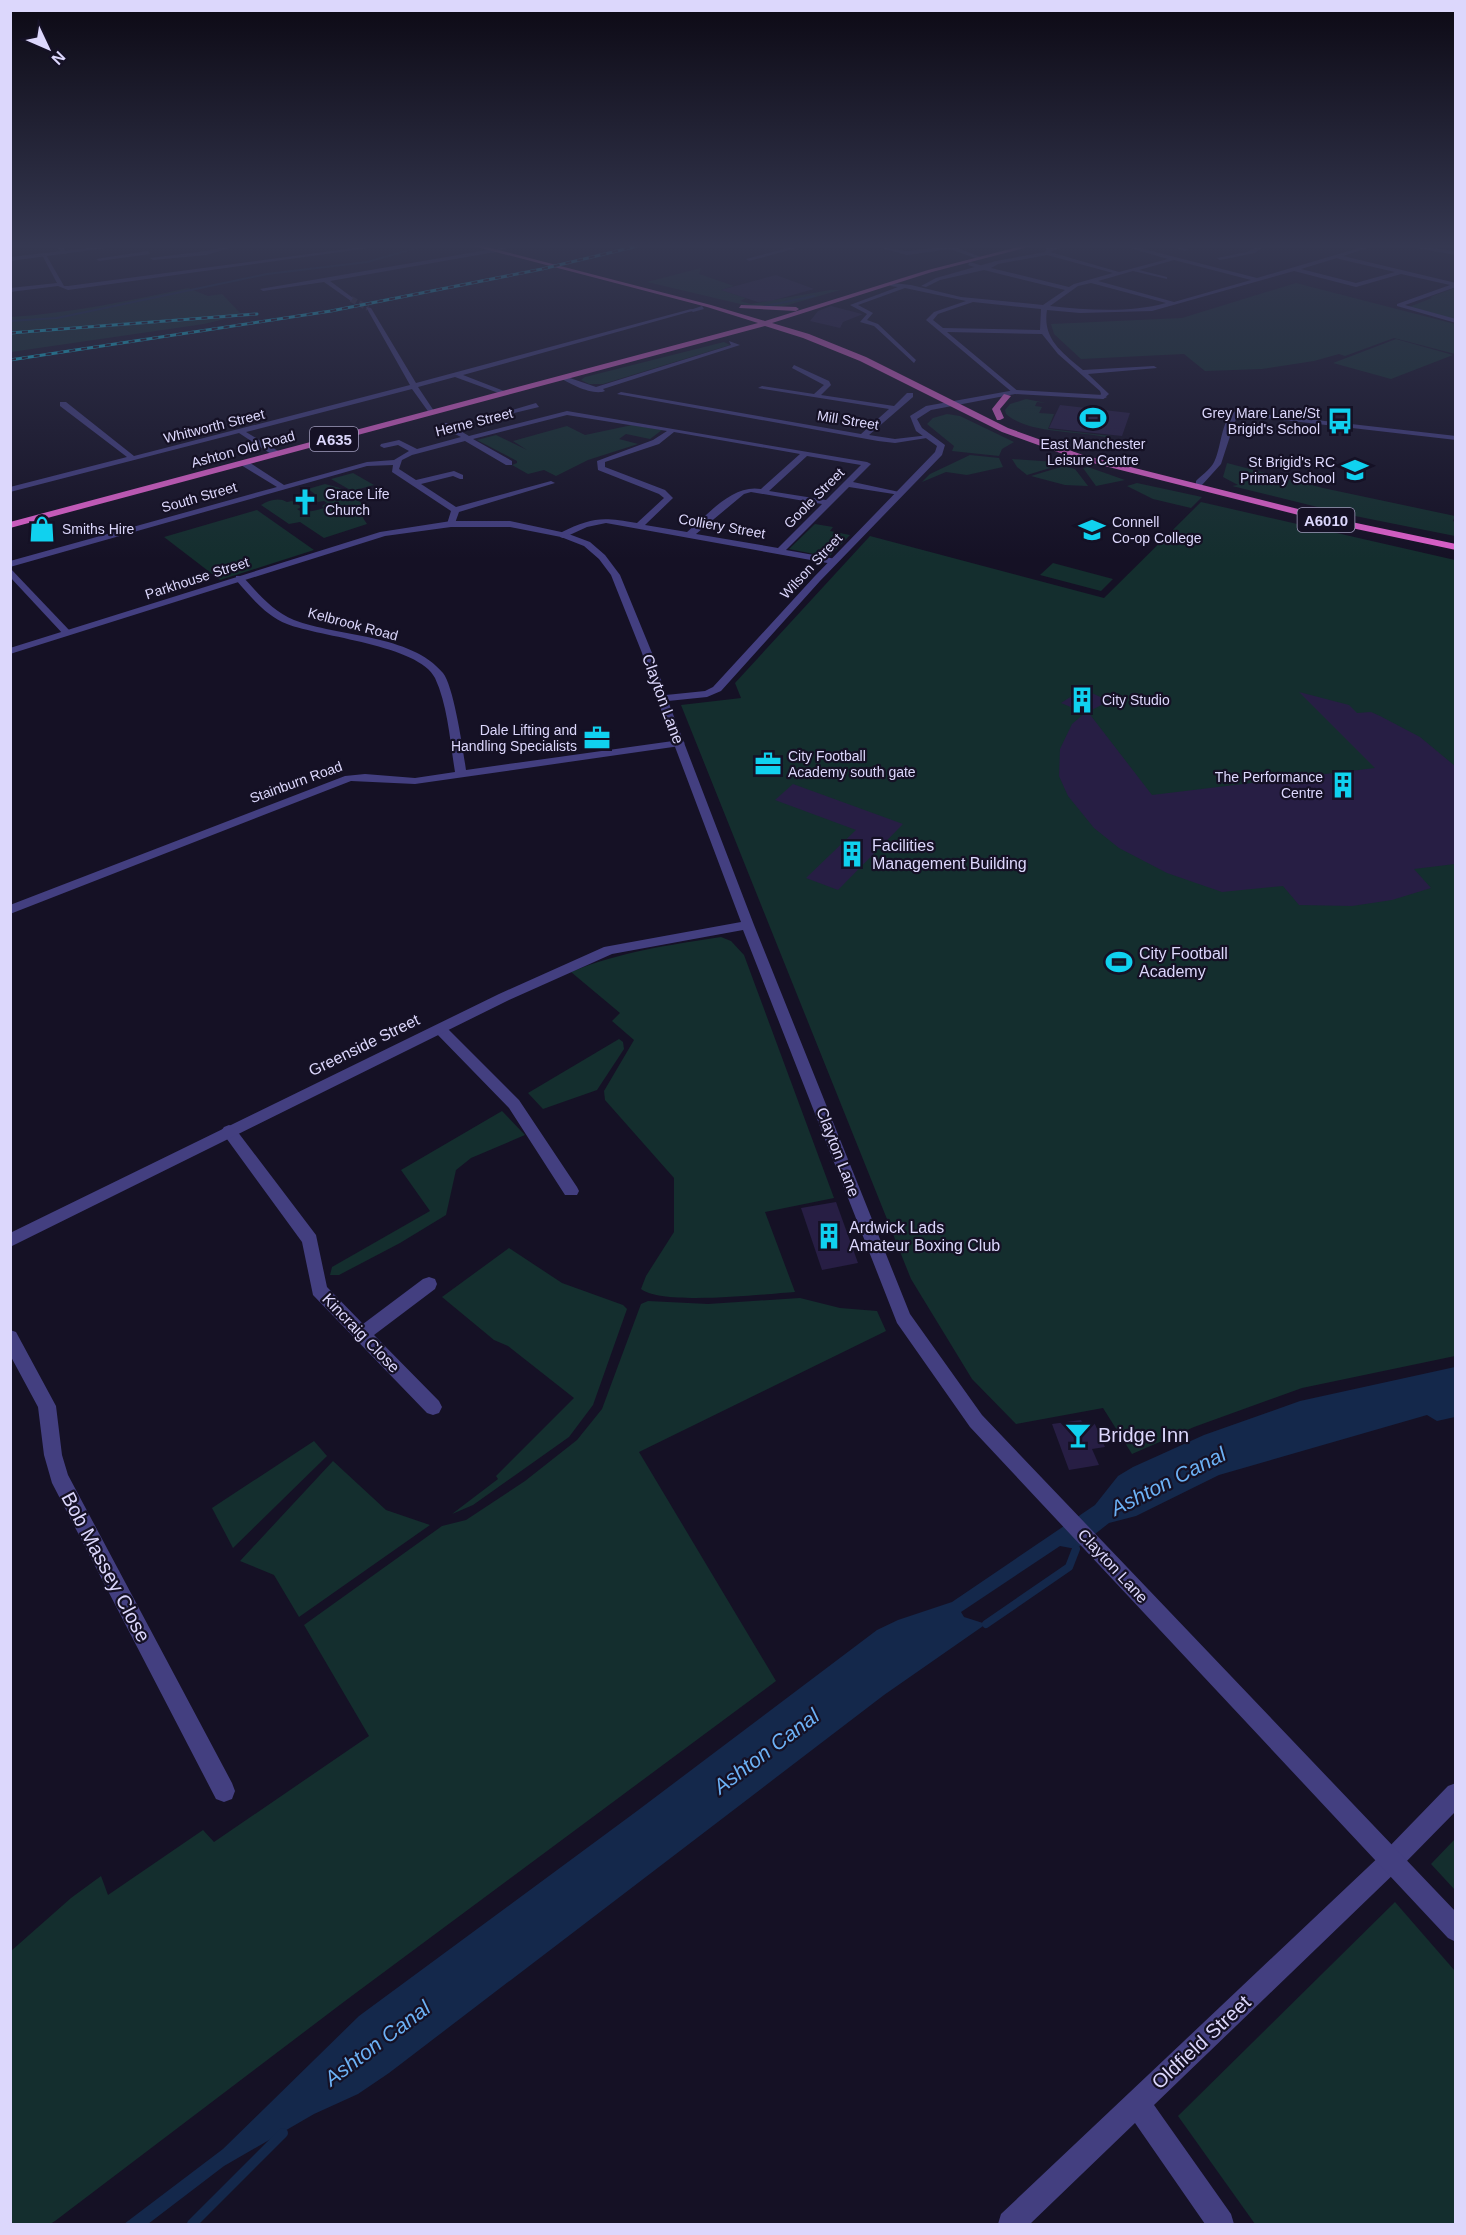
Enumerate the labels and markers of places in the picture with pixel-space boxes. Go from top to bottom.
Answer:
sports icon: East Manchester Leisure Centre [1078,403,1108,433]
place label: Grey Mare Lane/St Brigid's School [1202,405,1320,437]
bus stop icon: Grey Mare Lane/St Brigid's School [1325,406,1355,436]
place label: East Manchester Leisure Centre [1040,436,1146,468]
place label: St Brigid's RC Primary School [1240,454,1335,486]
school or university icon: St Brigid's RC Primary School [1340,455,1370,485]
place label: Grace Life Church [325,486,390,518]
church icon: Grace Life Church [290,487,320,517]
shop icon: Smiths Hire [27,514,57,544]
place label: Connell Co-op College [1112,514,1202,546]
school or university icon: Connell Co-op College [1077,515,1107,545]
place label: Smiths Hire [62,521,135,537]
building icon: City Studio [1067,685,1097,715]
place label: City Studio [1102,692,1170,708]
place label: Dale Lifting and Handling Specialists [451,722,577,754]
office icon: Dale Lifting and Handling Specialists [582,723,612,753]
place label: City Football Academy south gate [788,748,916,780]
office icon: City Football Academy south gate [753,749,783,779]
place label: The Performance Centre [1215,769,1323,801]
building icon: The Performance Centre [1328,770,1358,800]
place label: Facilities Management Building [872,837,1027,872]
building icon: Facilities Management Building [837,839,867,869]
place label: City Football Academy [1139,945,1228,980]
sports icon: City Football Academy [1104,947,1134,977]
place label: Ardwick Lads Amateur Boxing Club [849,1219,1000,1254]
building icon: Ardwick Lads Amateur Boxing Club [814,1221,844,1251]
bar icon: Bridge Inn [1063,1420,1093,1450]
place label: Bridge Inn [1098,1424,1189,1446]

